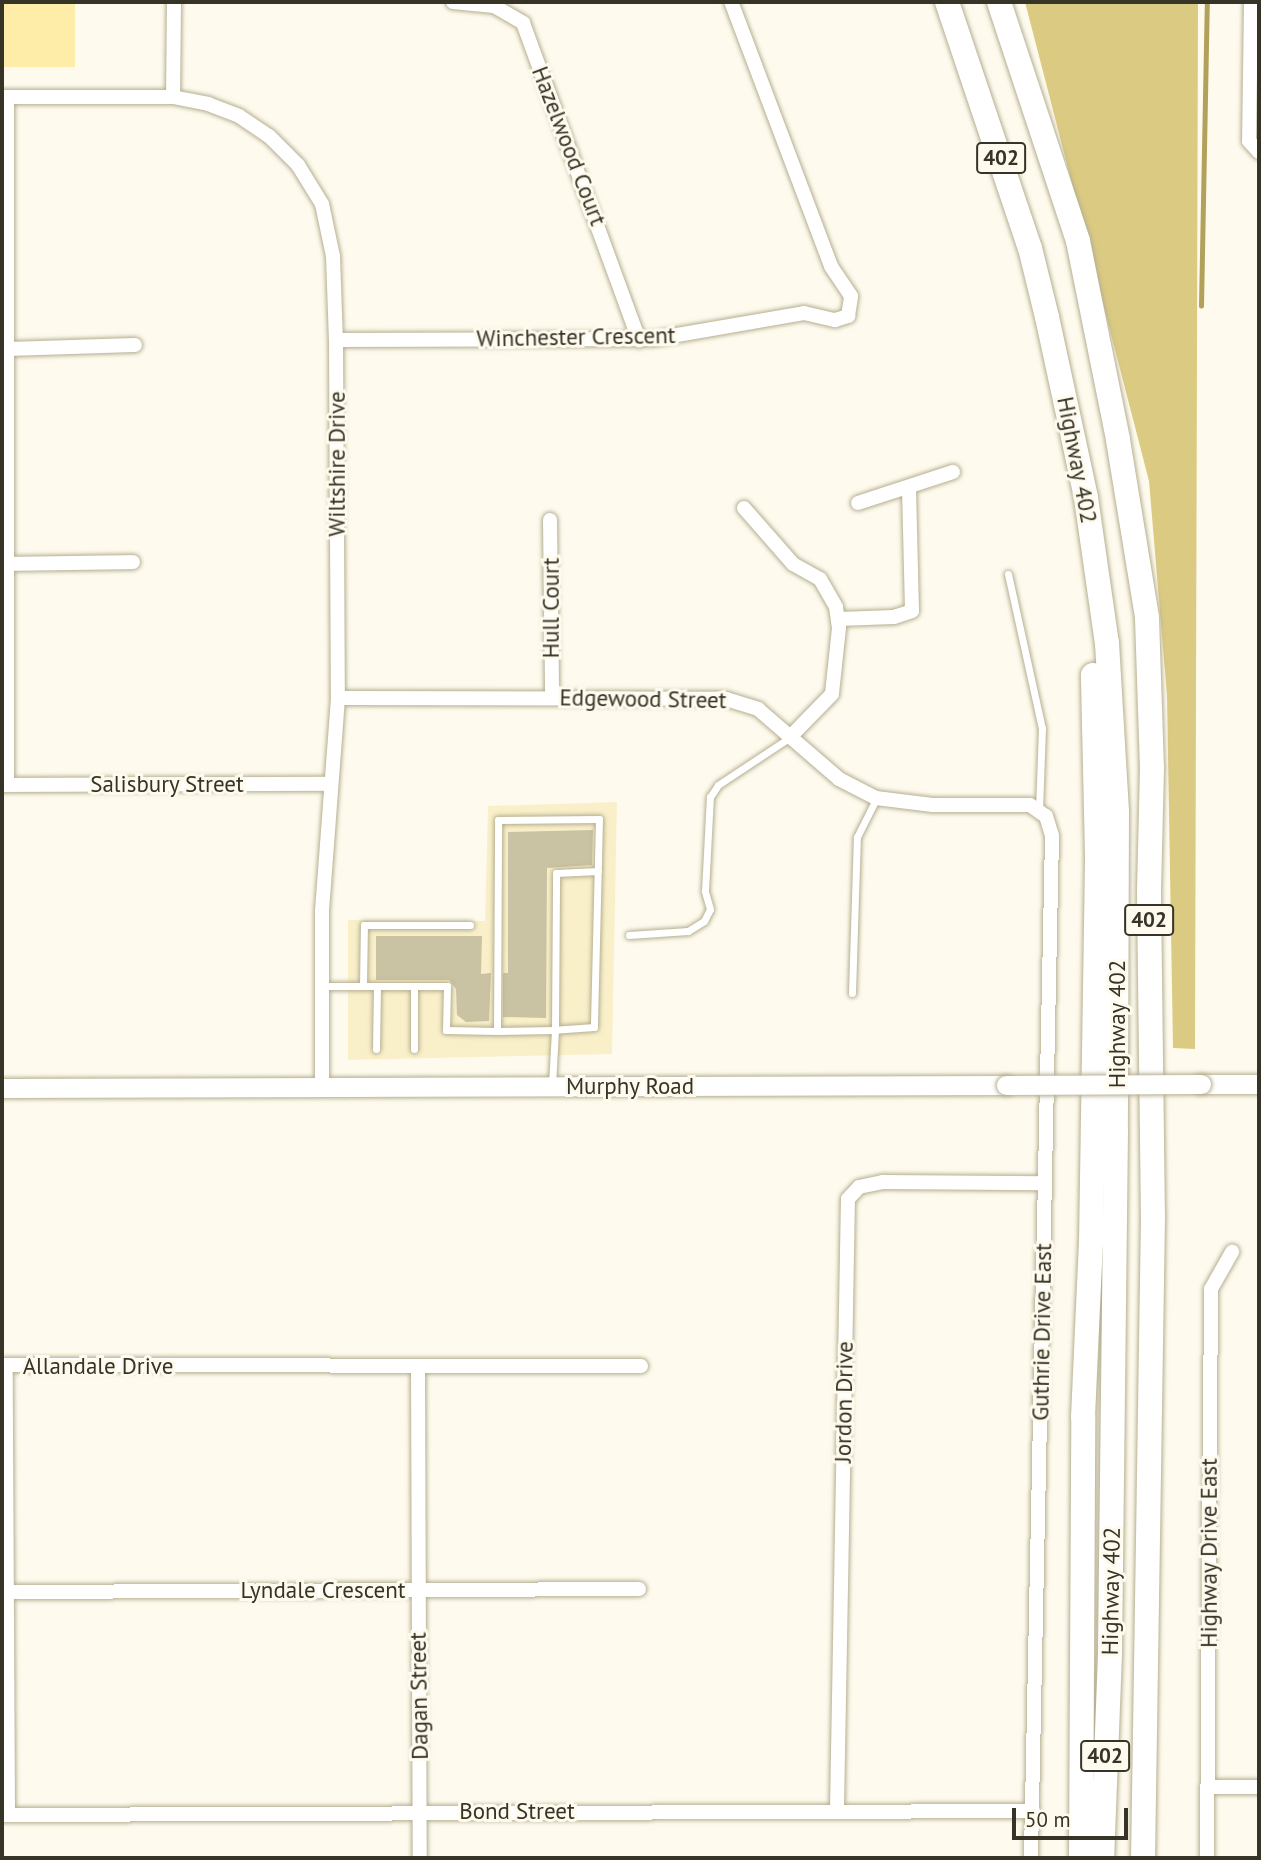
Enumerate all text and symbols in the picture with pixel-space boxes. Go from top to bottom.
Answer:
street label: Hazelwood Court [526,62,612,230]
road number: 402 [975,140,1027,176]
street label: Winchester Crescent [476,321,676,353]
street label: Wiltshire Drive [323,391,351,537]
street label: Highway 402 [1051,394,1103,526]
street label: Hull Court [537,558,565,658]
street label: Edgewood Street [559,684,727,714]
street label: Salisbury Street [90,770,244,798]
road number: 402 [1123,902,1175,937]
street label: Highway 402 [1103,959,1131,1089]
street label: Murphy Road [566,1072,694,1100]
street label: Guthrie Drive East [1027,1243,1057,1421]
street label: Jordon Drive [829,1341,859,1463]
street label: Allandale Drive [23,1352,173,1380]
street label: Highway Drive East [1195,1458,1223,1648]
street label: Highway 402 [1096,1526,1126,1656]
street label: Lyndale Crescent [240,1576,406,1604]
street label: Dagan Street [404,1632,434,1760]
road number: 402 [1079,1738,1131,1774]
scale bar [1016,1794,1132,1838]
street label: Bond Street [459,1797,575,1825]
text: 50 m [1025,1806,1071,1833]

